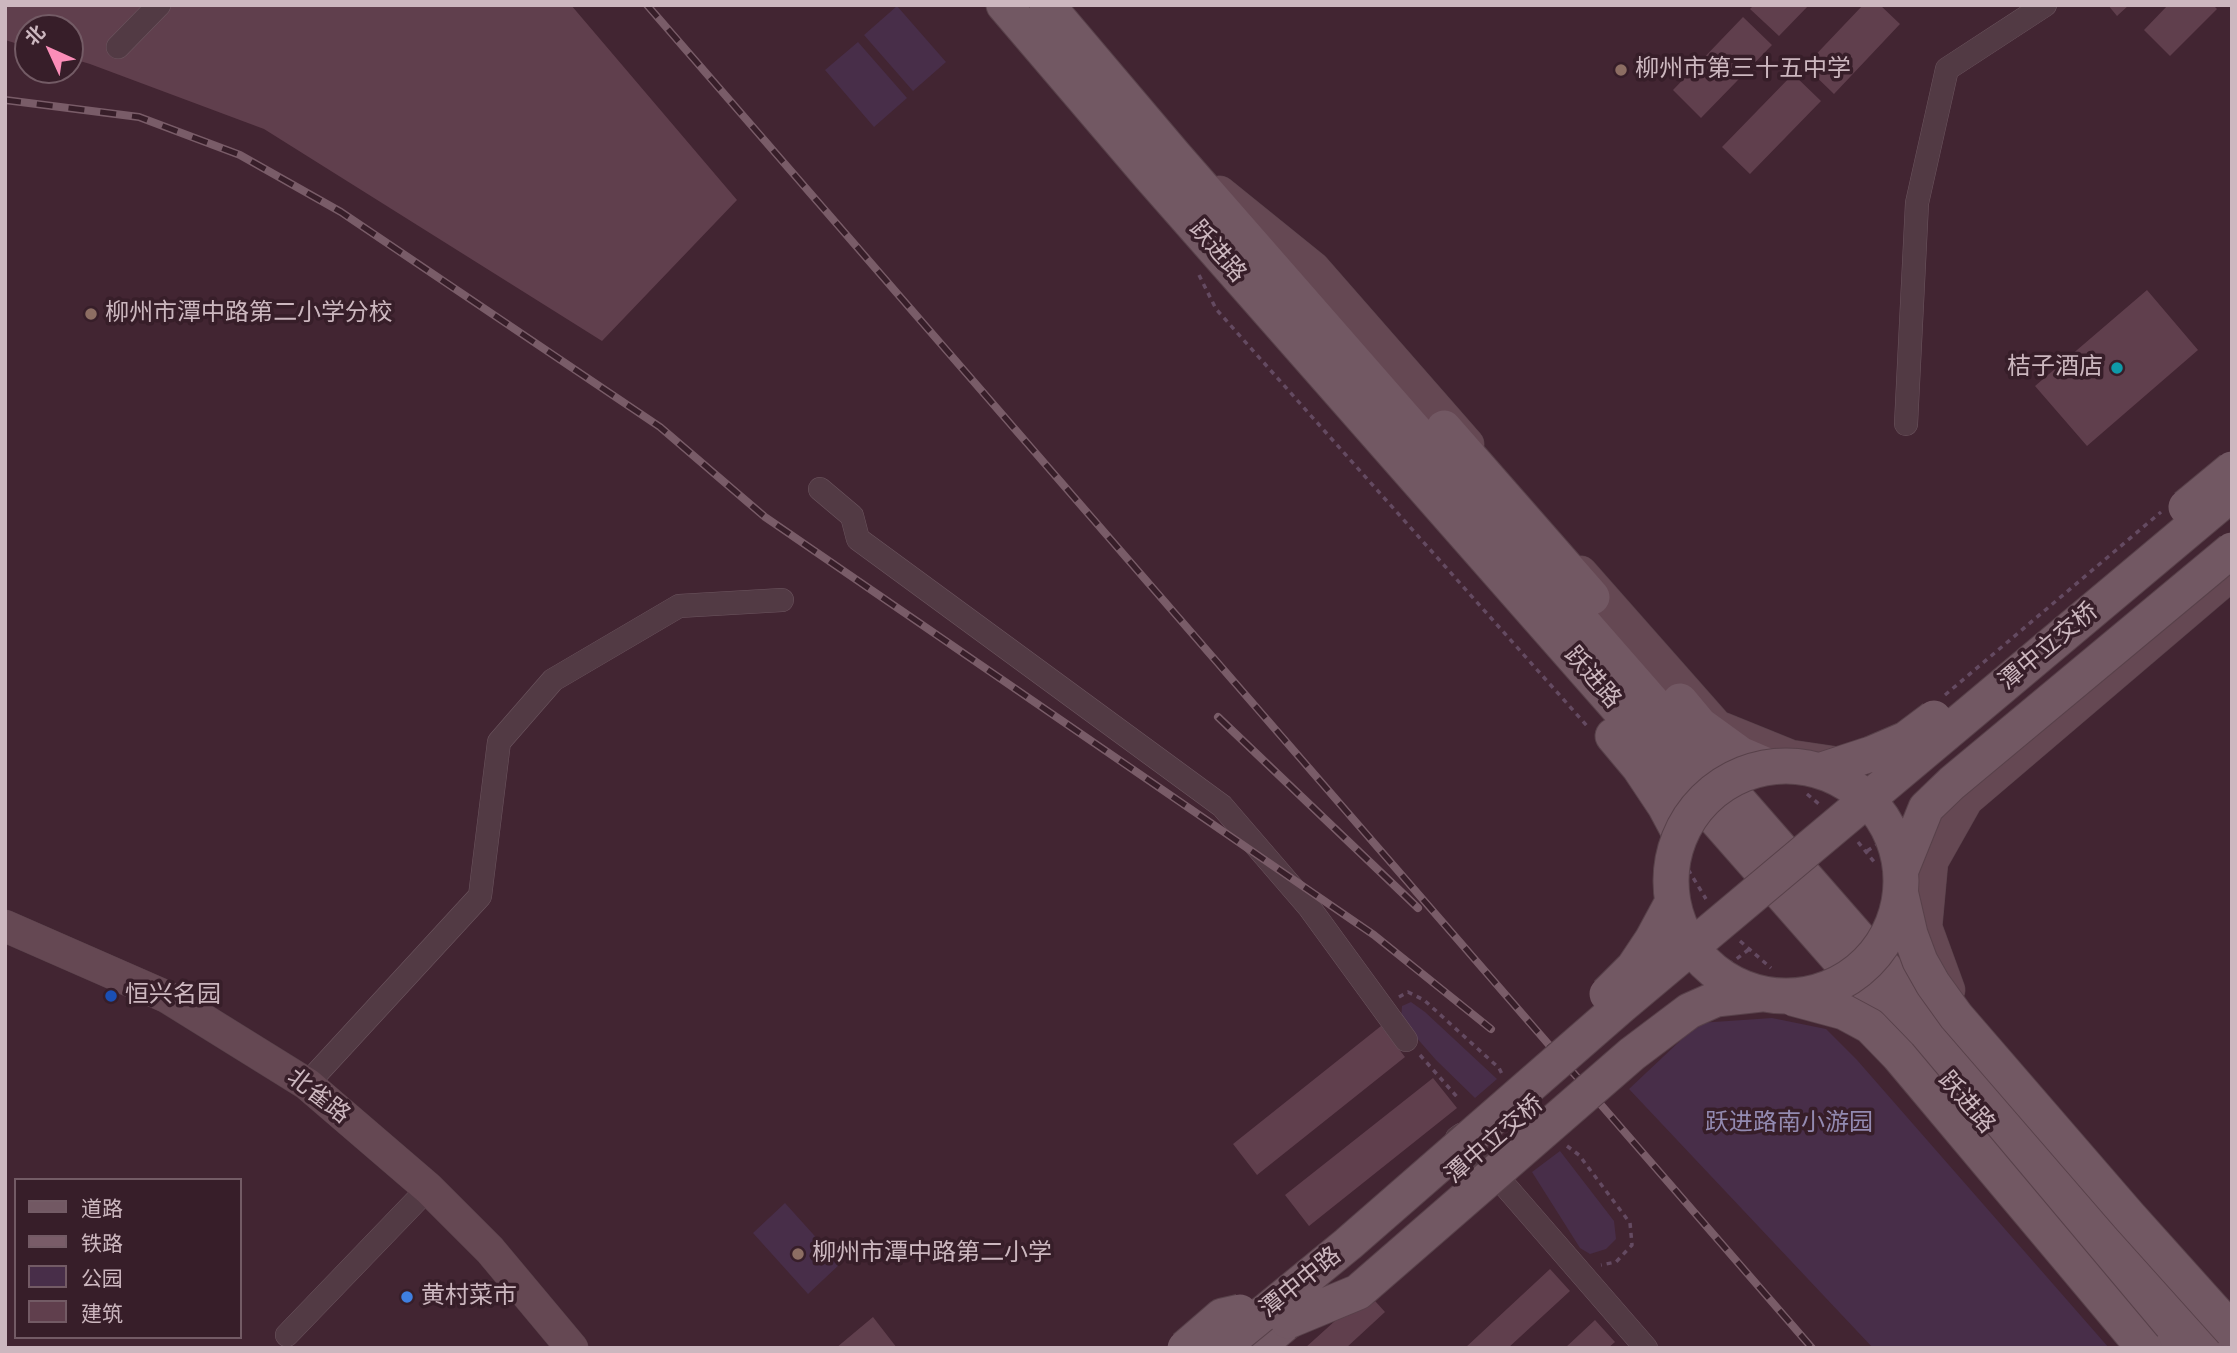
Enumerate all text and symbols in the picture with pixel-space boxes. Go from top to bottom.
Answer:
north arrow [14,14,84,84]
text: 北 [21,21,50,50]
place label: 柳州市第三十五中学 [1635,56,1851,84]
marker: 柳州市第三十五中学 [1613,62,1629,78]
street label: 跃进路 [1183,215,1251,289]
place label: 柳州市潭中路第二小学分校 [105,300,393,328]
marker: 柳州市潭中路第二小学分校 [83,306,99,322]
place label: 桔子酒店 [2007,354,2103,382]
marker: 桔子酒店 [2109,360,2125,376]
street label: 潭中立交桥 [1994,597,2104,697]
street label: 跃进路 [1558,641,1626,715]
place label: 恒兴名园 [125,982,221,1010]
marker: 恒兴名园 [103,988,119,1004]
street label: 北雀路 [281,1063,355,1131]
street label: 跃进路 [1932,1066,2000,1140]
street label: 潭中立交桥 [1440,1090,1550,1190]
park label: 跃进路南小游园 [1705,1110,1873,1138]
legend [14,1178,242,1339]
text: 道路 [81,1197,123,1222]
text: 铁路 [81,1232,123,1257]
place label: 柳州市潭中路第二小学 [812,1240,1052,1268]
street label: 潭中中路 [1255,1242,1347,1324]
marker: 柳州市潭中路第二小学 [790,1246,806,1262]
text: 公园 [81,1267,123,1292]
place label: 黄村菜市 [421,1283,517,1311]
marker: 黄村菜市 [399,1289,415,1305]
text: 建筑 [81,1302,123,1327]

